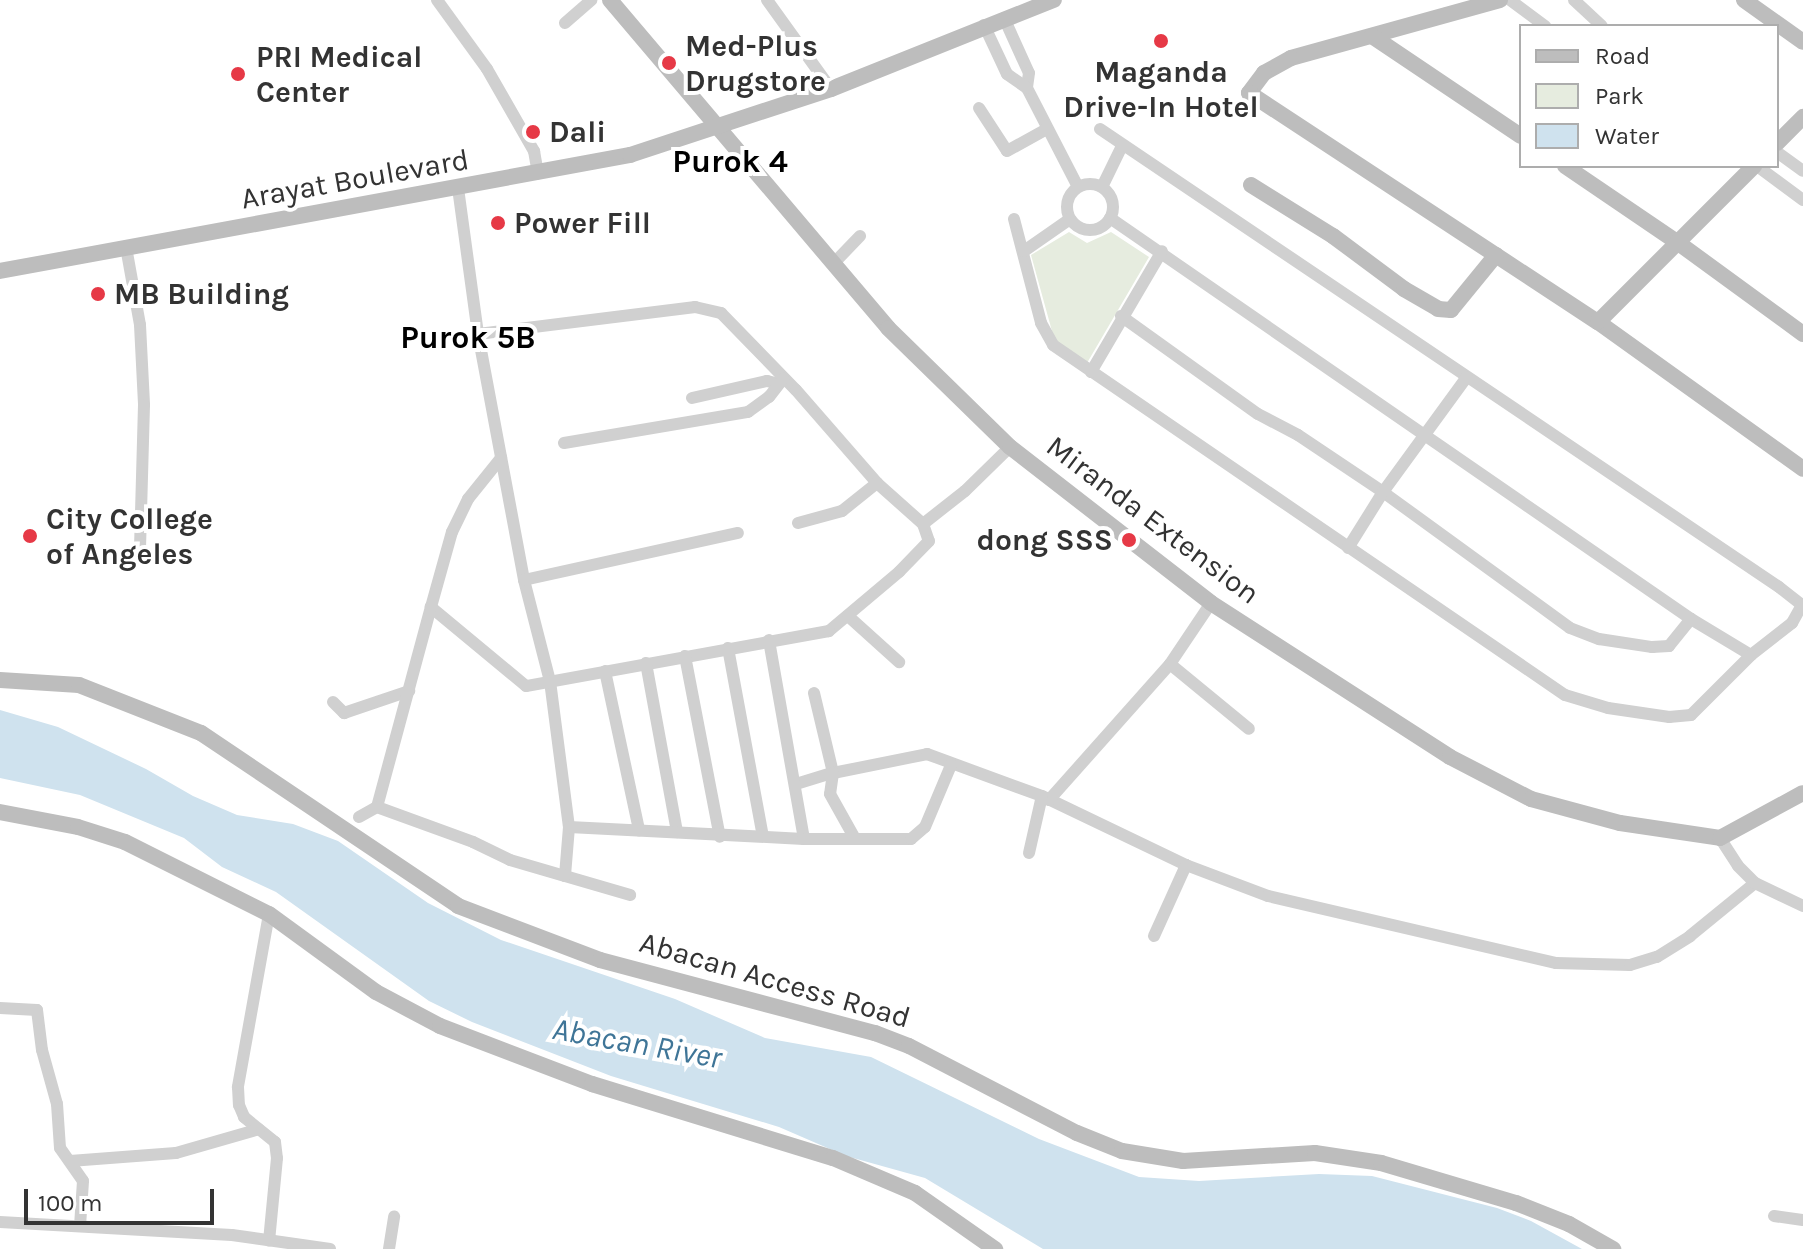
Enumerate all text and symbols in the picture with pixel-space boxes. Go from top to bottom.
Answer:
legend [1519,24,1779,168]
place label: Med-Plus Drugstore [685,28,826,98]
marker: Maganda Drive-In Hotel [1152,32,1170,50]
place label: PRI Medical Center [256,39,422,110]
text: Road [1595,42,1650,70]
marker: Med-Plus Drugstore [660,54,678,72]
place label: Maganda Drive-In Hotel [1063,54,1259,124]
marker: PRI Medical Center [227,63,249,85]
text: Park [1595,82,1644,110]
place label: Dali [549,114,606,150]
text: Water [1595,122,1659,150]
marker: Dali [524,123,542,141]
street label: Arayat Boulevard [238,141,472,217]
district label: Purok 4 [672,143,788,181]
place label: Power Fill [514,205,651,241]
marker: Power Fill [489,214,507,232]
place label: MB Building [114,276,289,312]
marker: MB Building [89,285,107,303]
district label: Purok 5B [400,319,536,357]
street label: Miranda Extension [1039,428,1267,612]
place label: City College of Angeles [46,501,213,572]
place label: dong SSS [976,522,1113,558]
marker: City College of Angeles [21,527,39,545]
marker: dong SSS [1120,531,1138,549]
street label: Abacan Access Road [635,924,915,1036]
water label: Abacan River [549,1010,725,1078]
scale bar [28,1173,218,1223]
text: 100 m [38,1189,103,1217]

